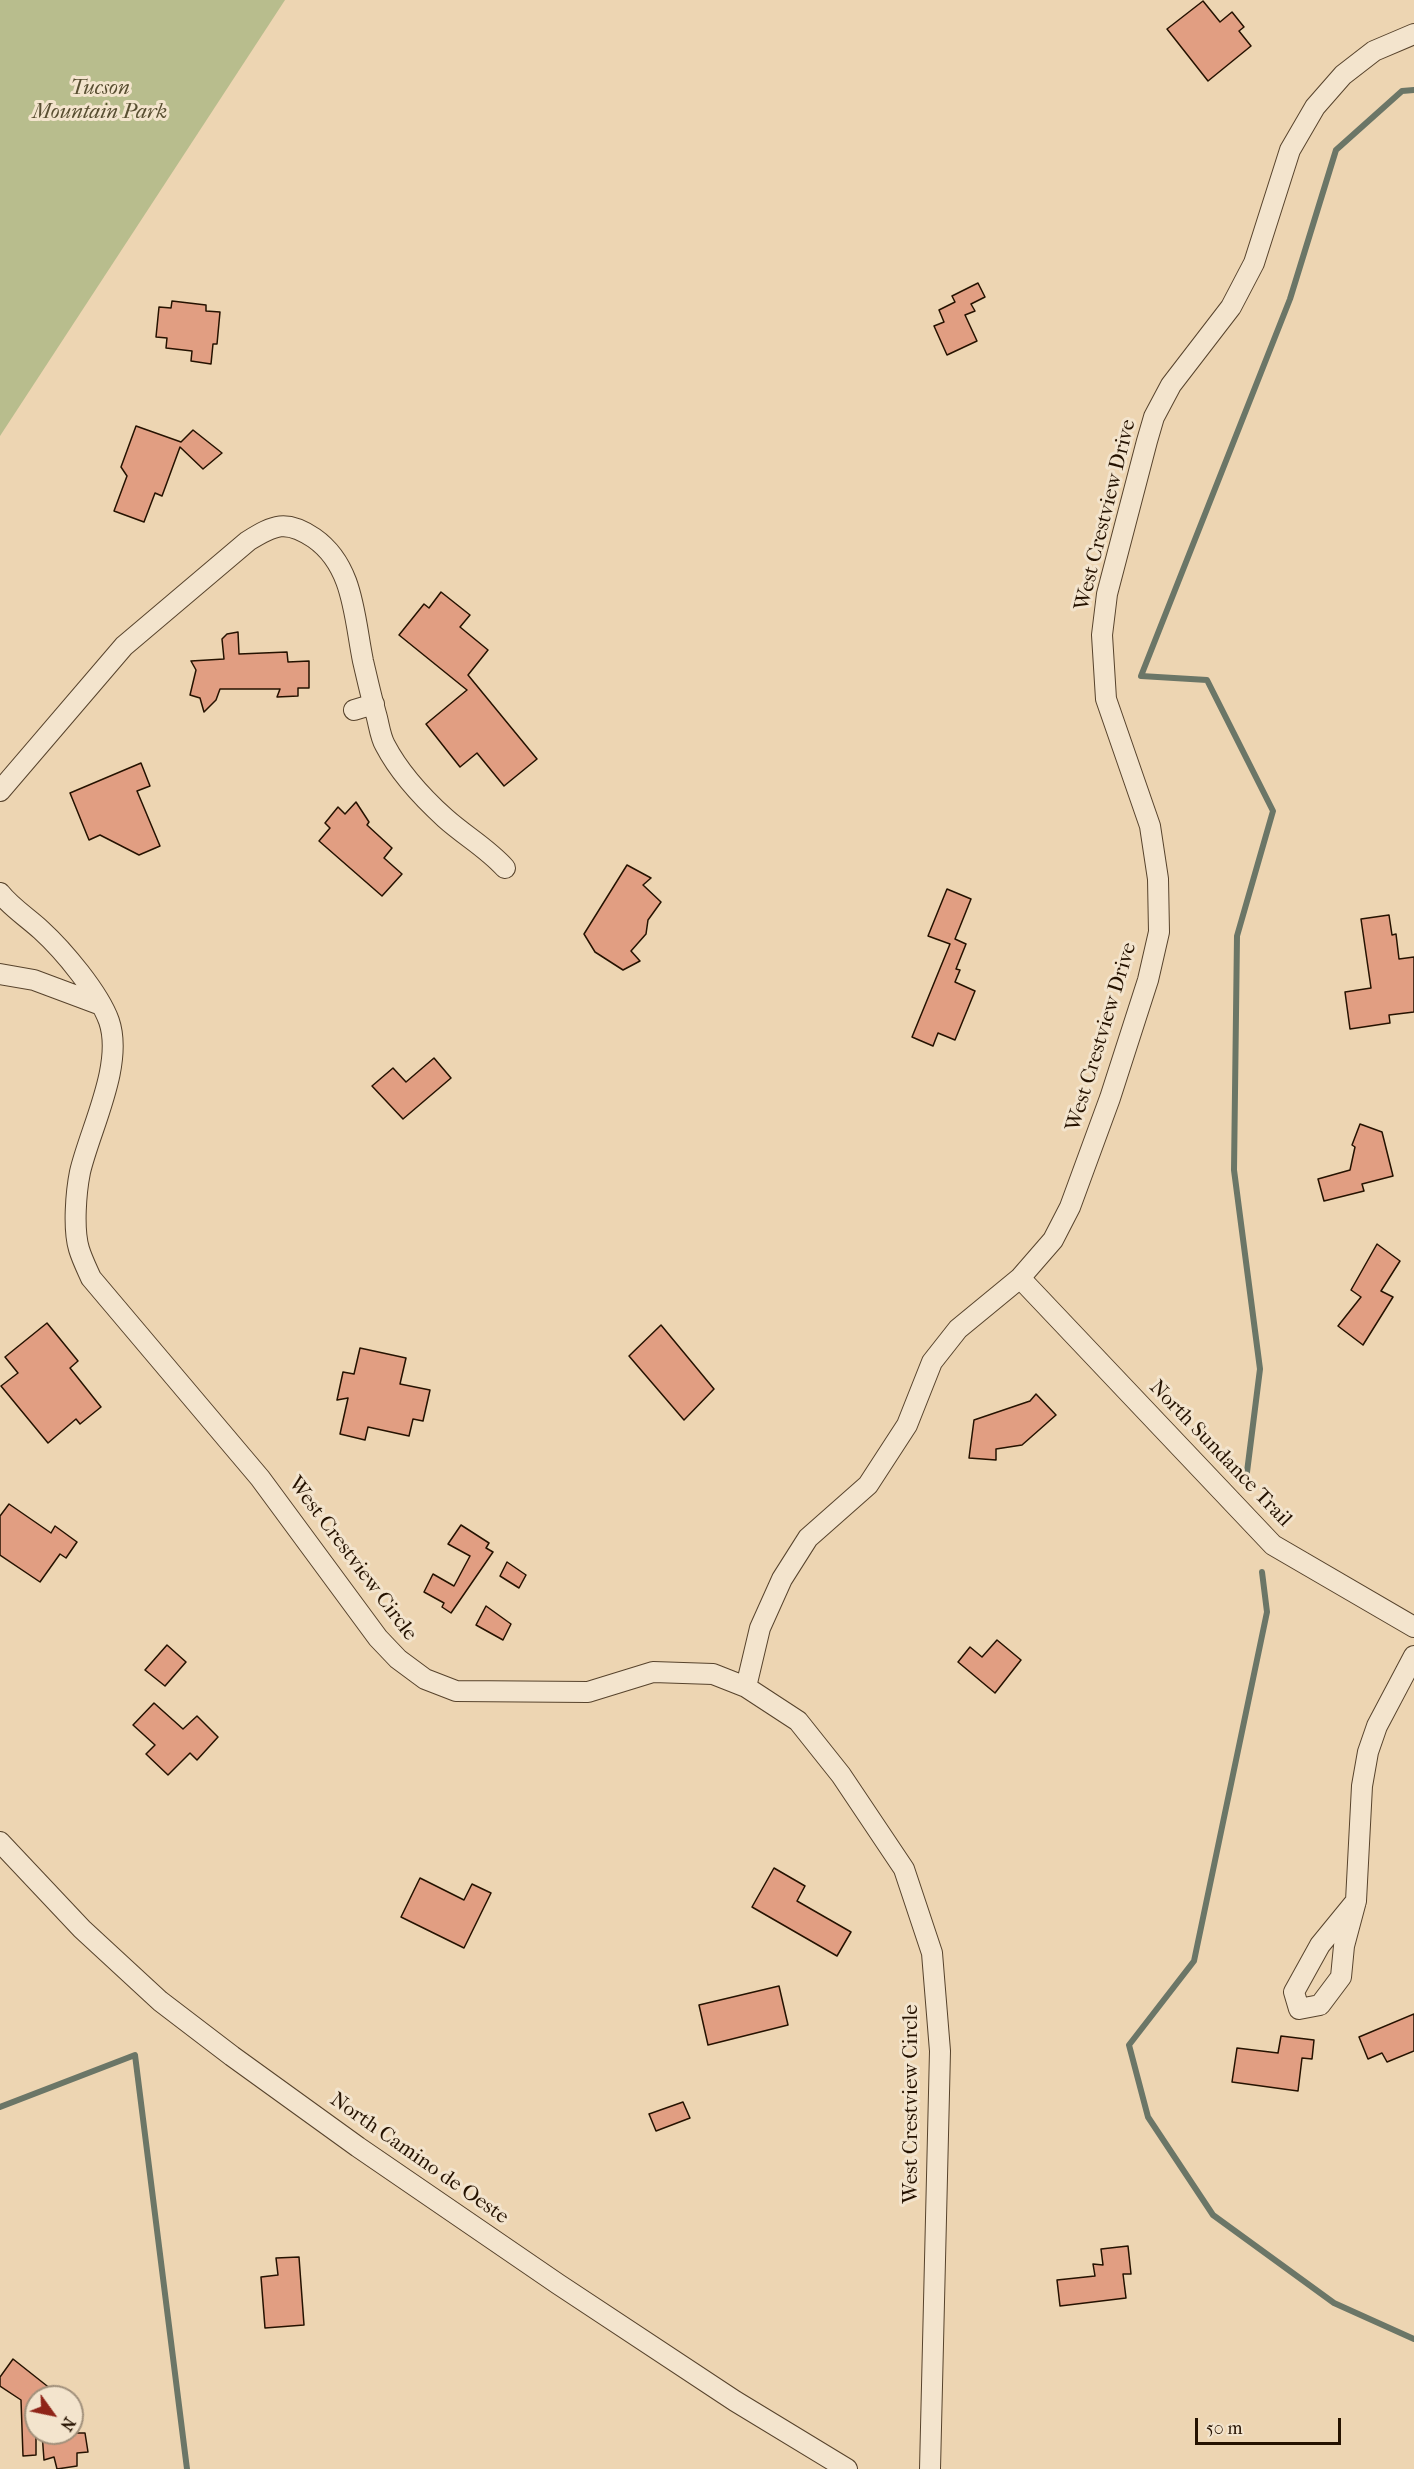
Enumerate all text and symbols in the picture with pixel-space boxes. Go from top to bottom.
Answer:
park label: Tucson Mountain Park [33,76,167,126]
street label: West Crestview Drive [1070,417,1142,613]
street label: West Crestview Drive [1061,940,1143,1134]
street label: North Sundance Trail [1143,1375,1297,1533]
street label: West Crestview Circle [282,1472,422,1646]
street label: West Crestview Circle [899,2004,925,2204]
street label: North Camino de Oeste [325,2088,513,2230]
north arrow [24,2385,84,2445]
scale bar [1198,2406,1344,2444]
text: N [57,2414,79,2434]
text: 50 m [1206,2418,1242,2439]

